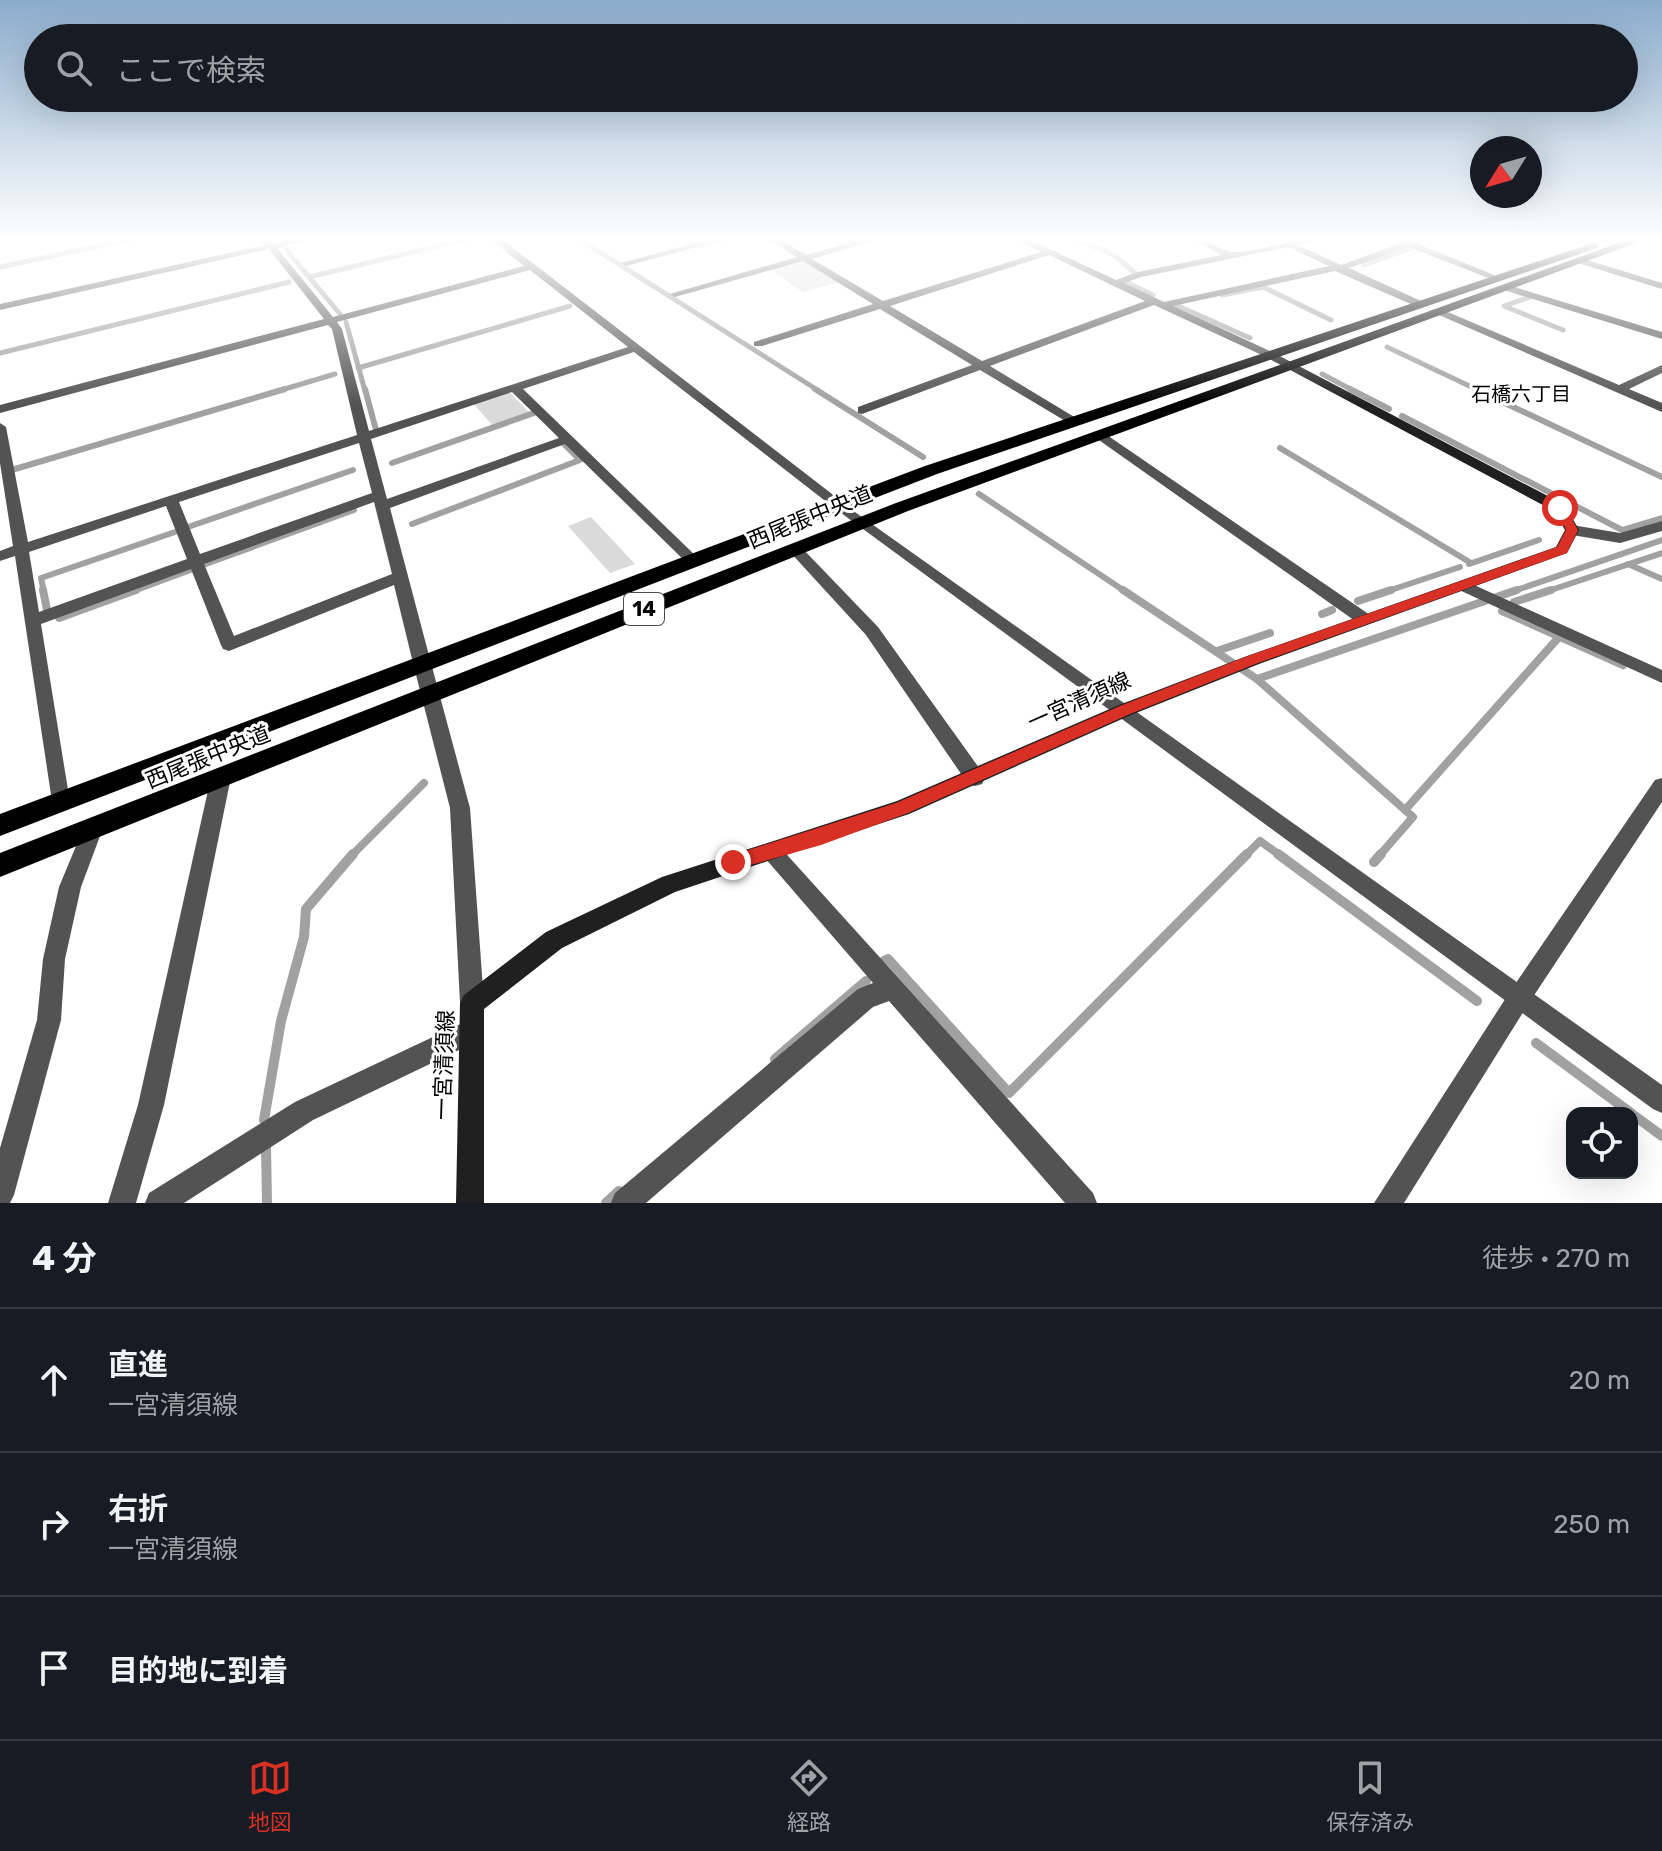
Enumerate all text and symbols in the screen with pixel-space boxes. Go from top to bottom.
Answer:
search box [24,24,1638,112]
icon: search [52,46,96,90]
text: ここで検索 [116,53,266,89]
north arrow [1470,136,1542,208]
district label: 石橋六丁目 [1471,382,1571,406]
street label: 西尾張中央道 [744,480,876,554]
route start [1542,490,1578,526]
road number: 14 [624,593,664,625]
street label: 一宮清須線 [1023,666,1135,736]
street label: 西尾張中央道 [142,720,274,794]
route end [715,844,751,880]
street label: 一宮清須線 [429,1010,459,1120]
map controls [1566,1107,1638,1179]
button: locate [1566,1107,1638,1179]
text: 4 分 [32,1238,96,1279]
text: 徒歩 · 270 m [1482,1243,1630,1274]
text: 直進 [108,1347,168,1383]
icon: ahead [32,1358,76,1402]
text: 20 m [1569,1365,1630,1396]
text: 一宮清須線 [108,1390,238,1421]
text: 右折 [108,1491,168,1527]
icon: right [32,1502,76,1546]
text: 250 m [1553,1509,1630,1540]
text: 一宮清須線 [108,1534,238,1565]
icon: arrive [32,1646,76,1690]
text: 目的地に到着 [108,1653,288,1689]
tab: 地図 [248,1756,292,1836]
tab: 経路 [787,1756,831,1836]
tab: 保存済み [1326,1756,1414,1836]

